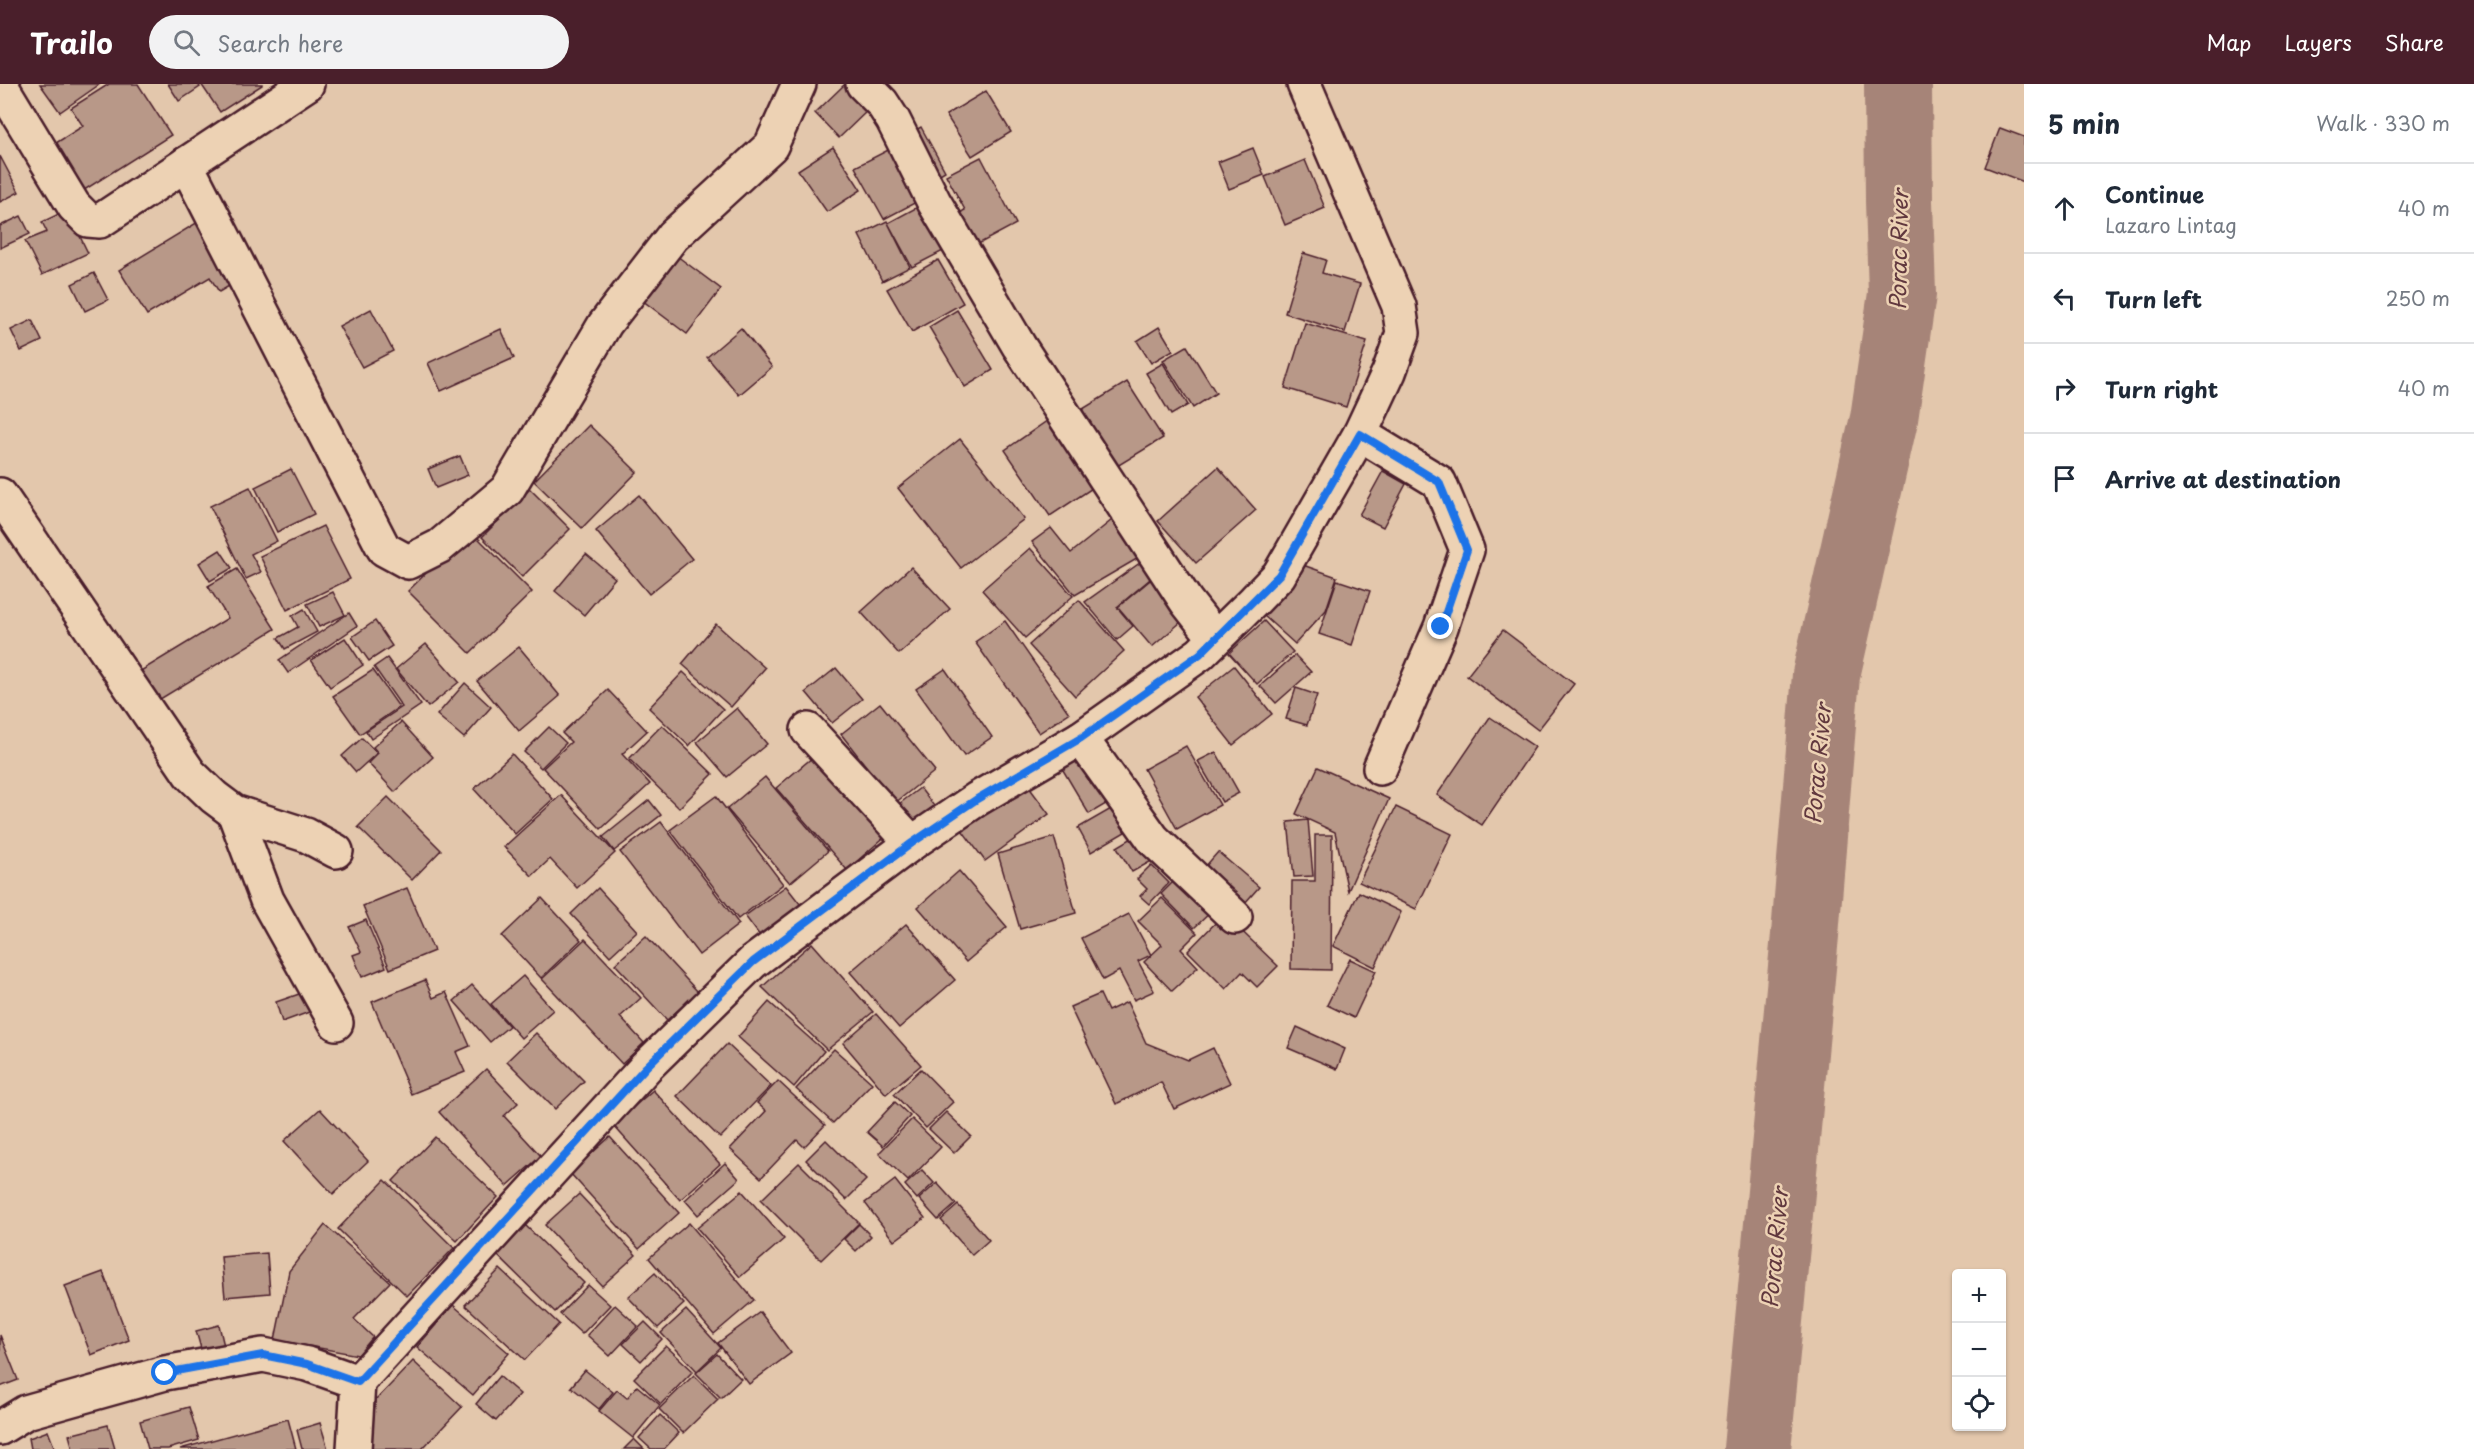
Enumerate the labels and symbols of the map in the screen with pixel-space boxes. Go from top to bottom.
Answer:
water label: Porac River [1880,186,1915,311]
route end [1427,613,1453,639]
water label: Porac River [1795,699,1838,826]
water label: Porac River [1752,1183,1795,1310]
route start [151,1359,177,1385]

